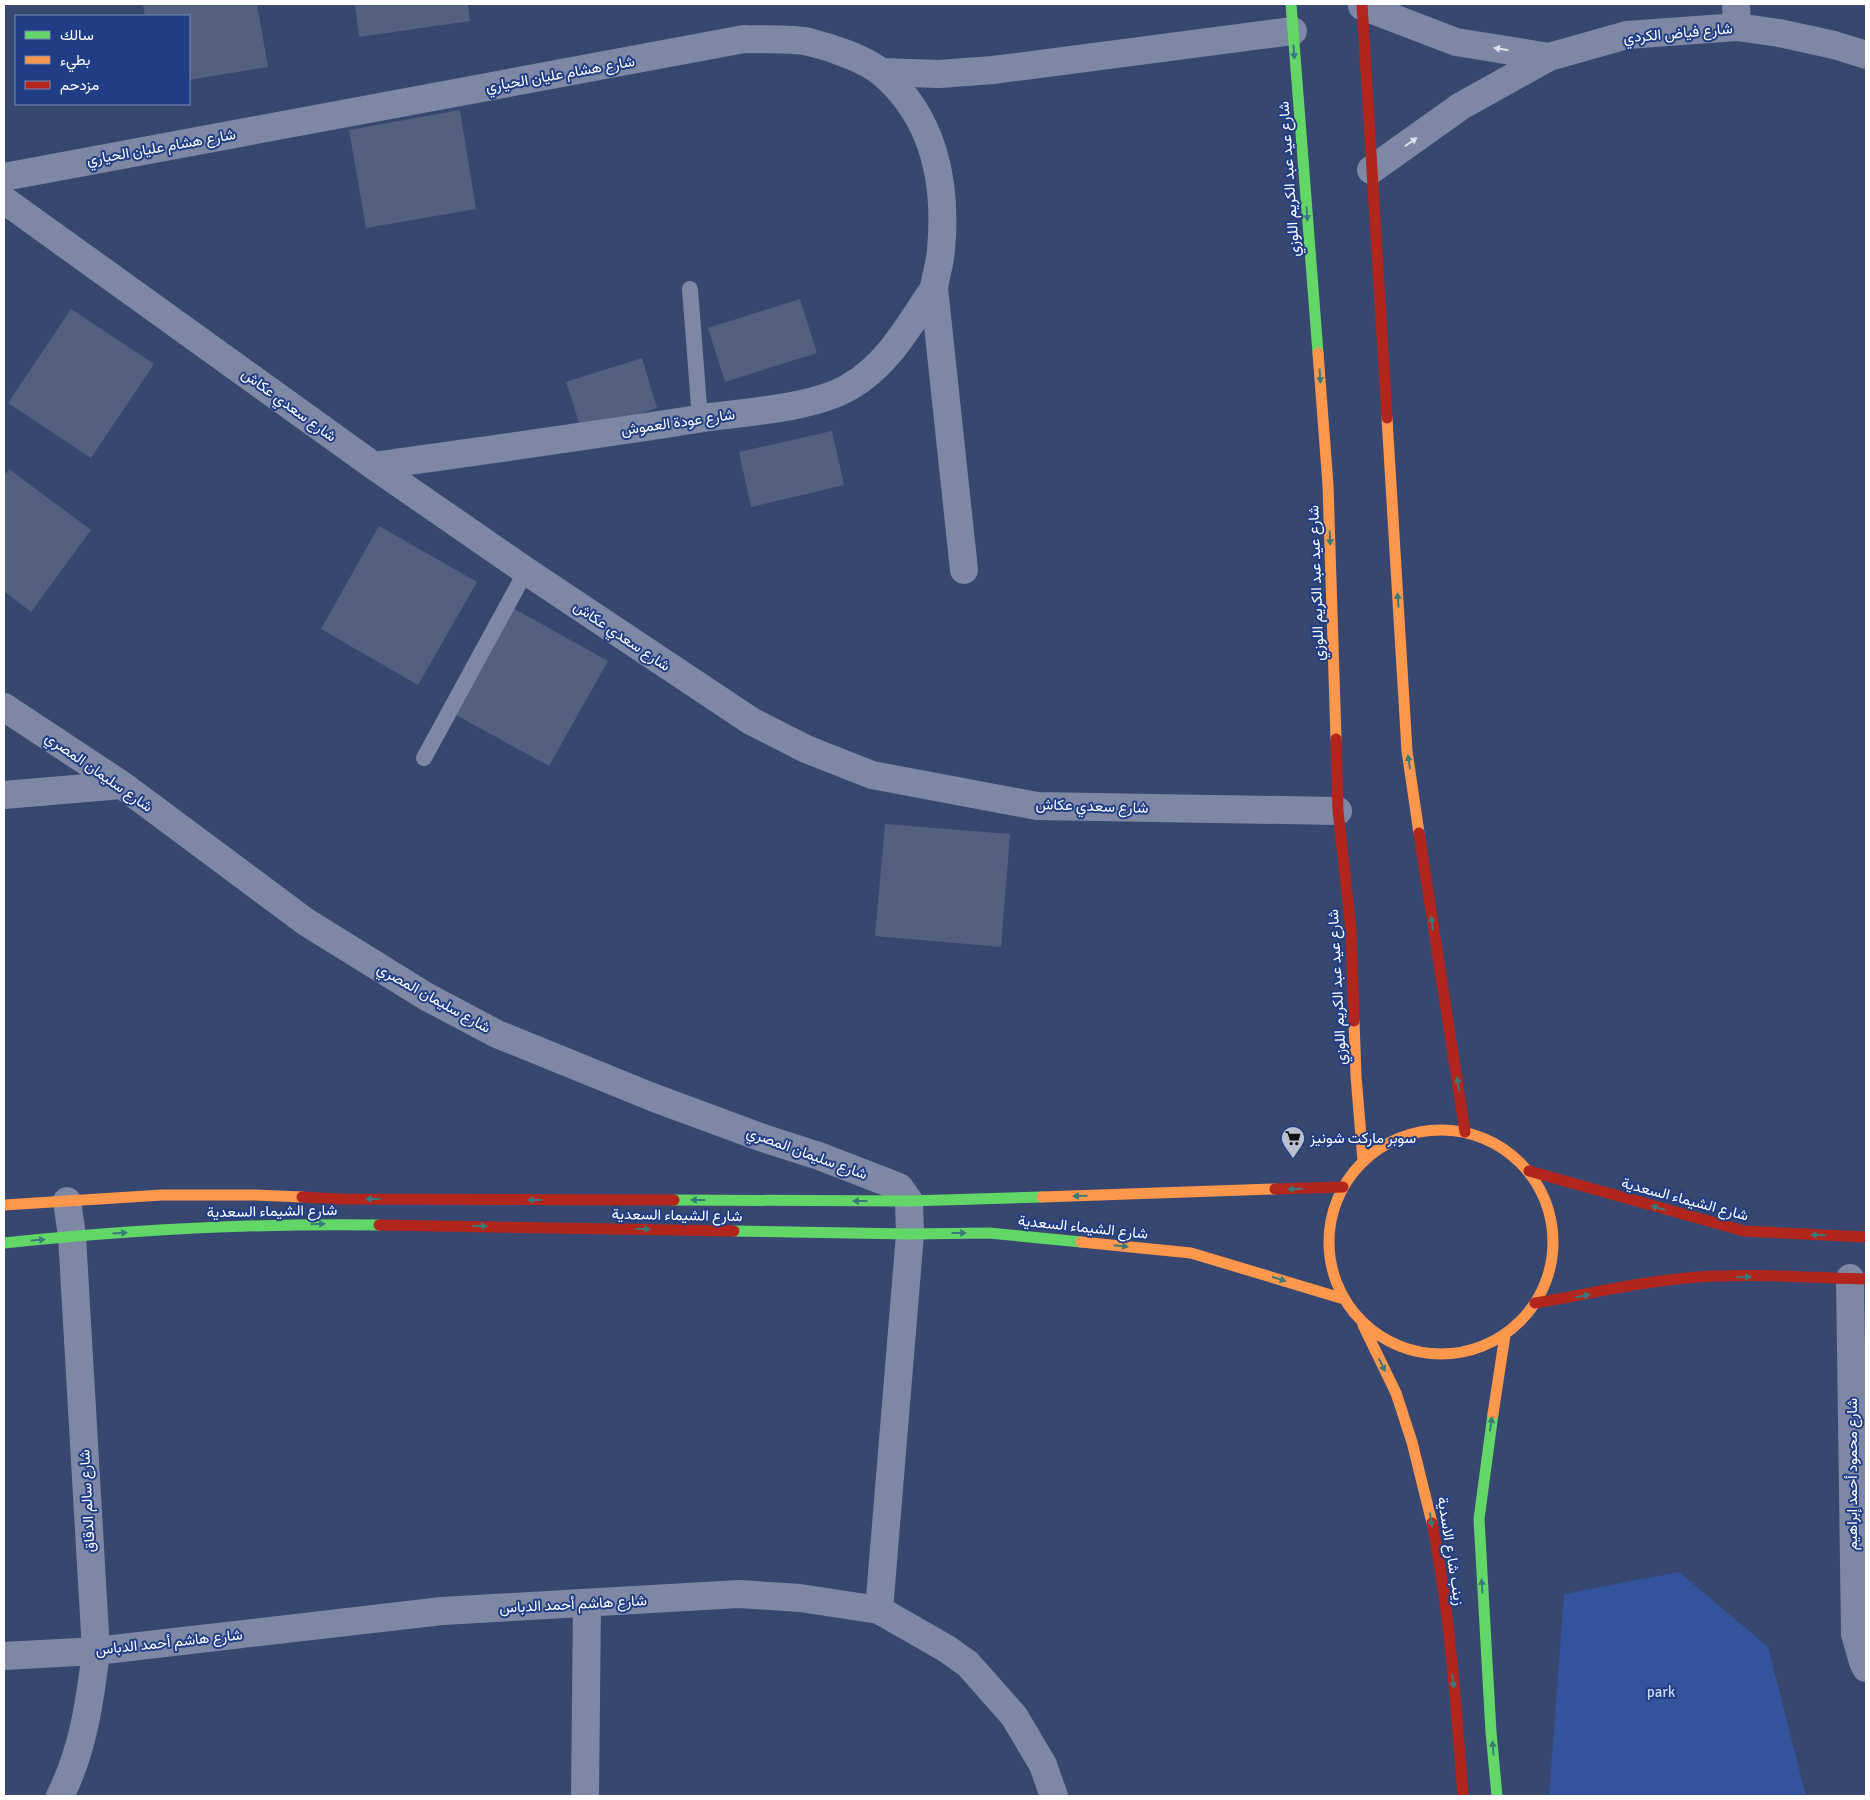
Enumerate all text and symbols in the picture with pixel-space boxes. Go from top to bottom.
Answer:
legend [15,15,190,105]
street label: شارع فياض الكردي [1623,19,1734,51]
text: سالك [60,26,94,44]
one-way arrow [1291,45,1299,61]
one-way arrow [1492,45,1508,53]
text: بطيء [60,51,90,73]
street label: شارع هشام عليان الحياري [484,52,637,100]
text: مزدحم [60,76,99,95]
street label: شارع عيد عبد الكريم اللوزي [1275,100,1307,257]
street label: شارع هشام عليان الحياري [85,125,238,173]
one-way arrow [1404,136,1417,147]
one-way arrow [1303,207,1311,223]
street label: شارع سعدي عكاش [236,365,340,449]
one-way arrow [1316,369,1324,385]
street label: شارع عودة العموش [620,405,737,441]
street label: شارع عيد عبد الكريم اللوزي [1304,504,1332,661]
one-way arrow [1326,531,1334,547]
one-way arrow [1393,592,1401,608]
street label: شارع سعدي عكاش [568,597,674,678]
street label: شارع سليمان المصري [39,728,156,819]
one-way arrow [1405,754,1413,770]
street label: شارع سعدي عكاش [1035,795,1149,821]
street label: شارع عيد عبد الكريم اللوزي [1324,908,1354,1065]
one-way arrow [1428,915,1436,931]
street label: شارع سليمان المصري [372,959,494,1040]
one-way arrow [1453,1075,1461,1091]
street label: شارع سليمان المصري [743,1123,870,1187]
supermarket icon: سوبر ماركت شونيز [1280,1125,1306,1159]
place label: سوبر ماركت شونيز [1309,1129,1416,1147]
street label: شارع الشيماء السعدية [1619,1173,1751,1227]
one-way arrow [1286,1185,1302,1193]
one-way arrow [1072,1193,1088,1201]
one-way arrow [365,1195,381,1203]
one-way arrow [527,1196,543,1204]
one-way arrow [690,1196,706,1204]
one-way arrow [852,1197,868,1205]
street label: شارع الشيماء السعدية [206,1201,338,1223]
one-way arrow [1651,1204,1666,1212]
street label: شارع الشيماء السعدية [611,1205,743,1227]
street label: شارع الشيماء السعدية [1017,1211,1149,1245]
one-way arrow [310,1220,326,1228]
one-way arrow [472,1222,488,1230]
one-way arrow [635,1225,651,1233]
one-way arrow [113,1229,129,1237]
one-way arrow [951,1229,967,1237]
one-way arrow [1809,1231,1825,1239]
one-way arrow [30,1236,46,1244]
one-way arrow [1113,1242,1129,1250]
one-way arrow [1736,1273,1752,1281]
one-way arrow [1272,1276,1287,1284]
one-way arrow [1575,1291,1591,1299]
one-way arrow [1378,1358,1387,1373]
street label: شارع محمود أحمد إبراهيم [1843,1398,1863,1550]
one-way arrow [1488,1416,1496,1432]
street label: شارع سالم الدقاق [75,1449,101,1553]
street label: زينب شارع الاسدية [1432,1495,1468,1607]
one-way arrow [1427,1512,1435,1528]
one-way arrow [1477,1577,1485,1593]
street label: شارع هاشم أحمد الدباس [499,1591,647,1619]
street label: شارع هاشم أحمد الدباس [95,1625,244,1661]
one-way arrow [1449,1673,1457,1689]
park label: park [1647,1683,1676,1701]
one-way arrow [1488,1739,1496,1755]

